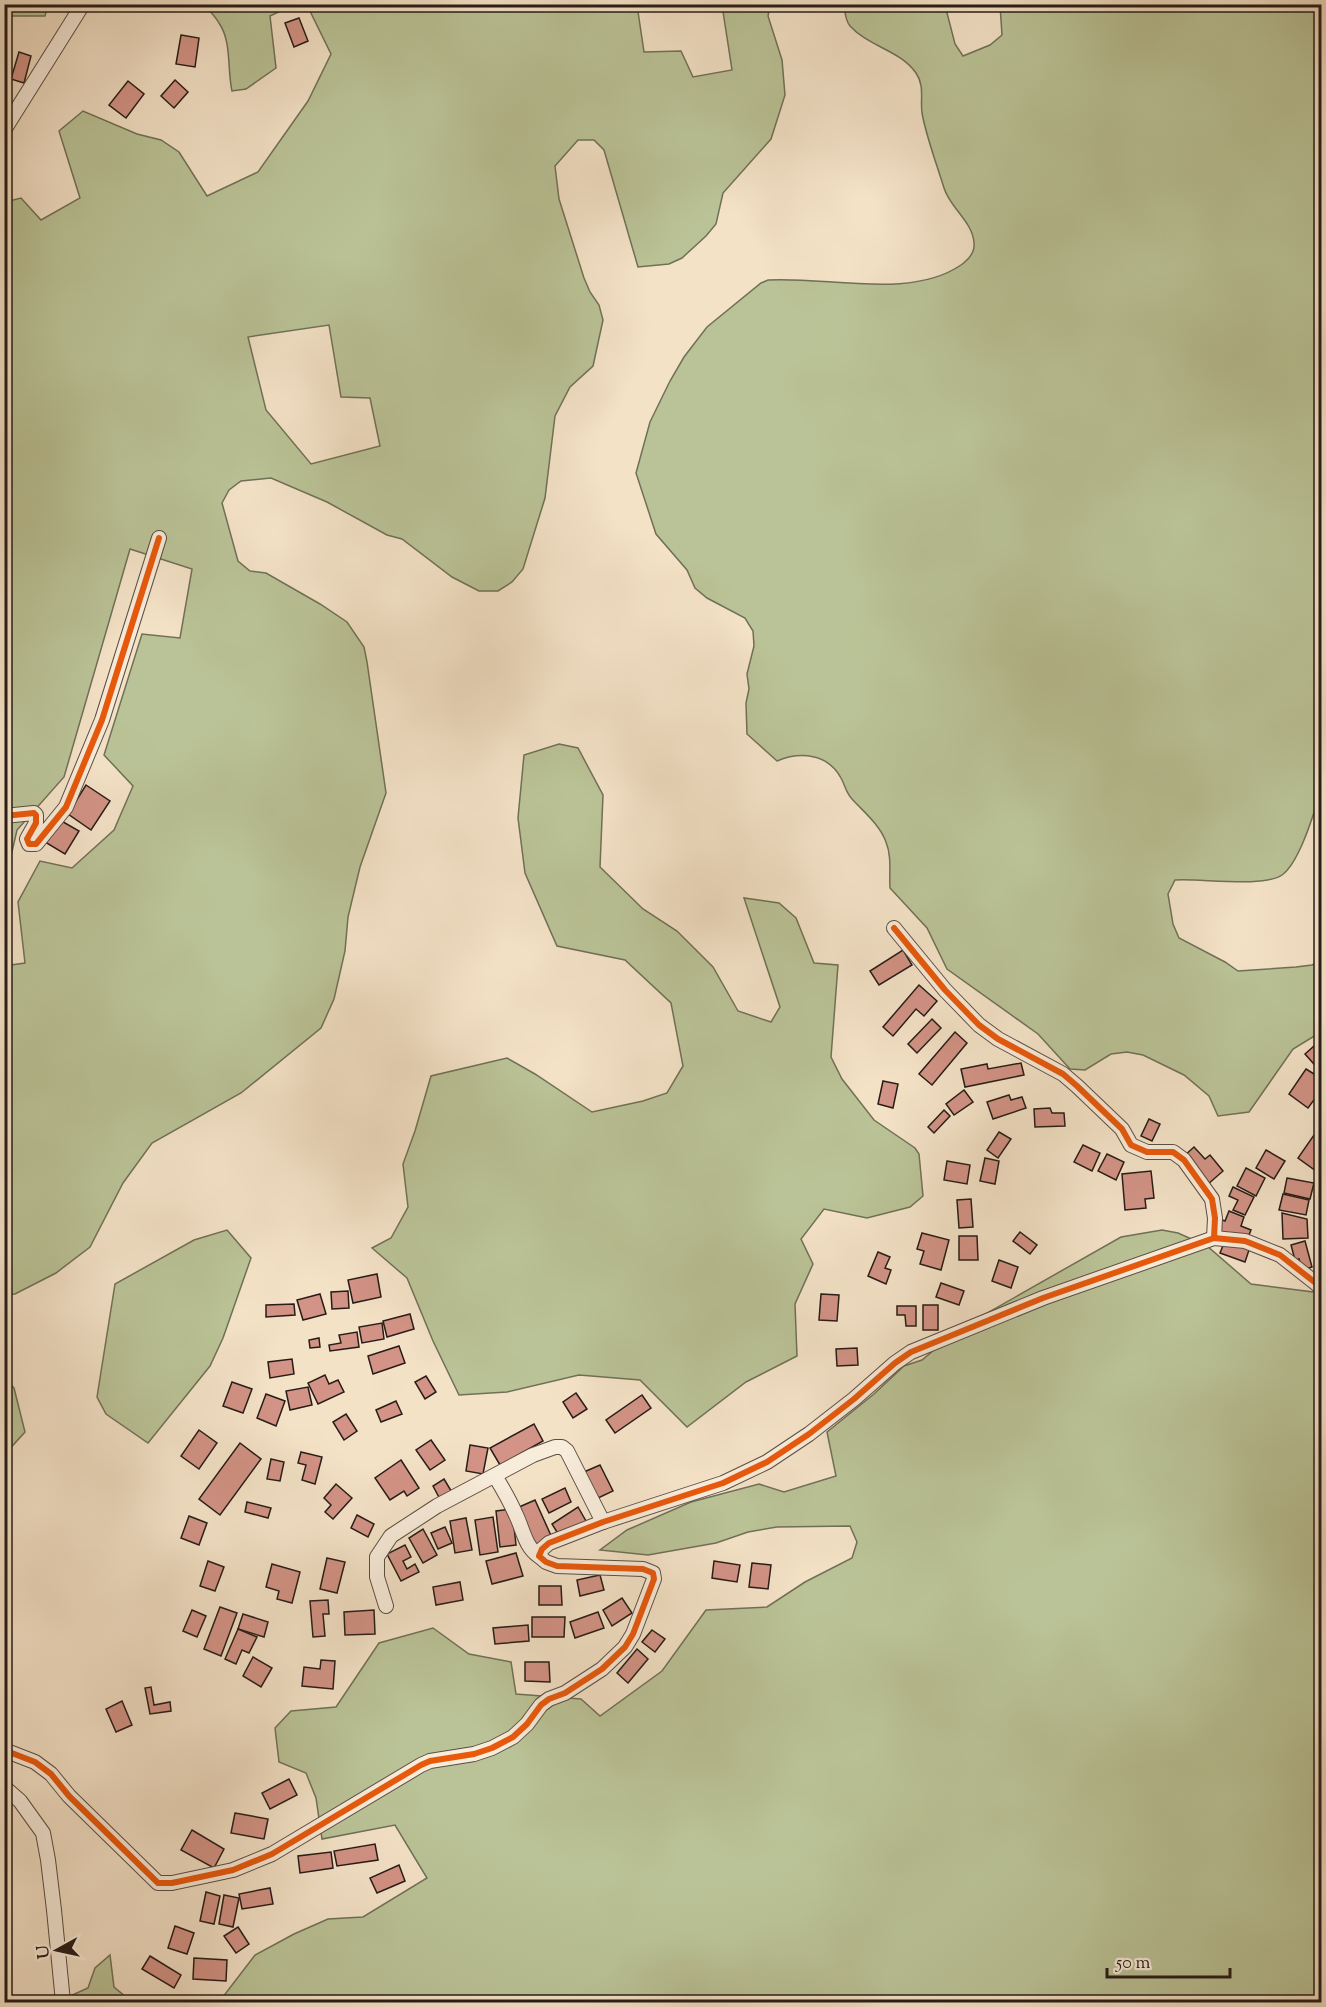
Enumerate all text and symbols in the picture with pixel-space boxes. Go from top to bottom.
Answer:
north arrow [27,1920,87,1980]
scale bar [1107,1941,1230,1979]
text: U [32,1943,57,1960]
text: 50 m [1115,1951,1151,1977]

